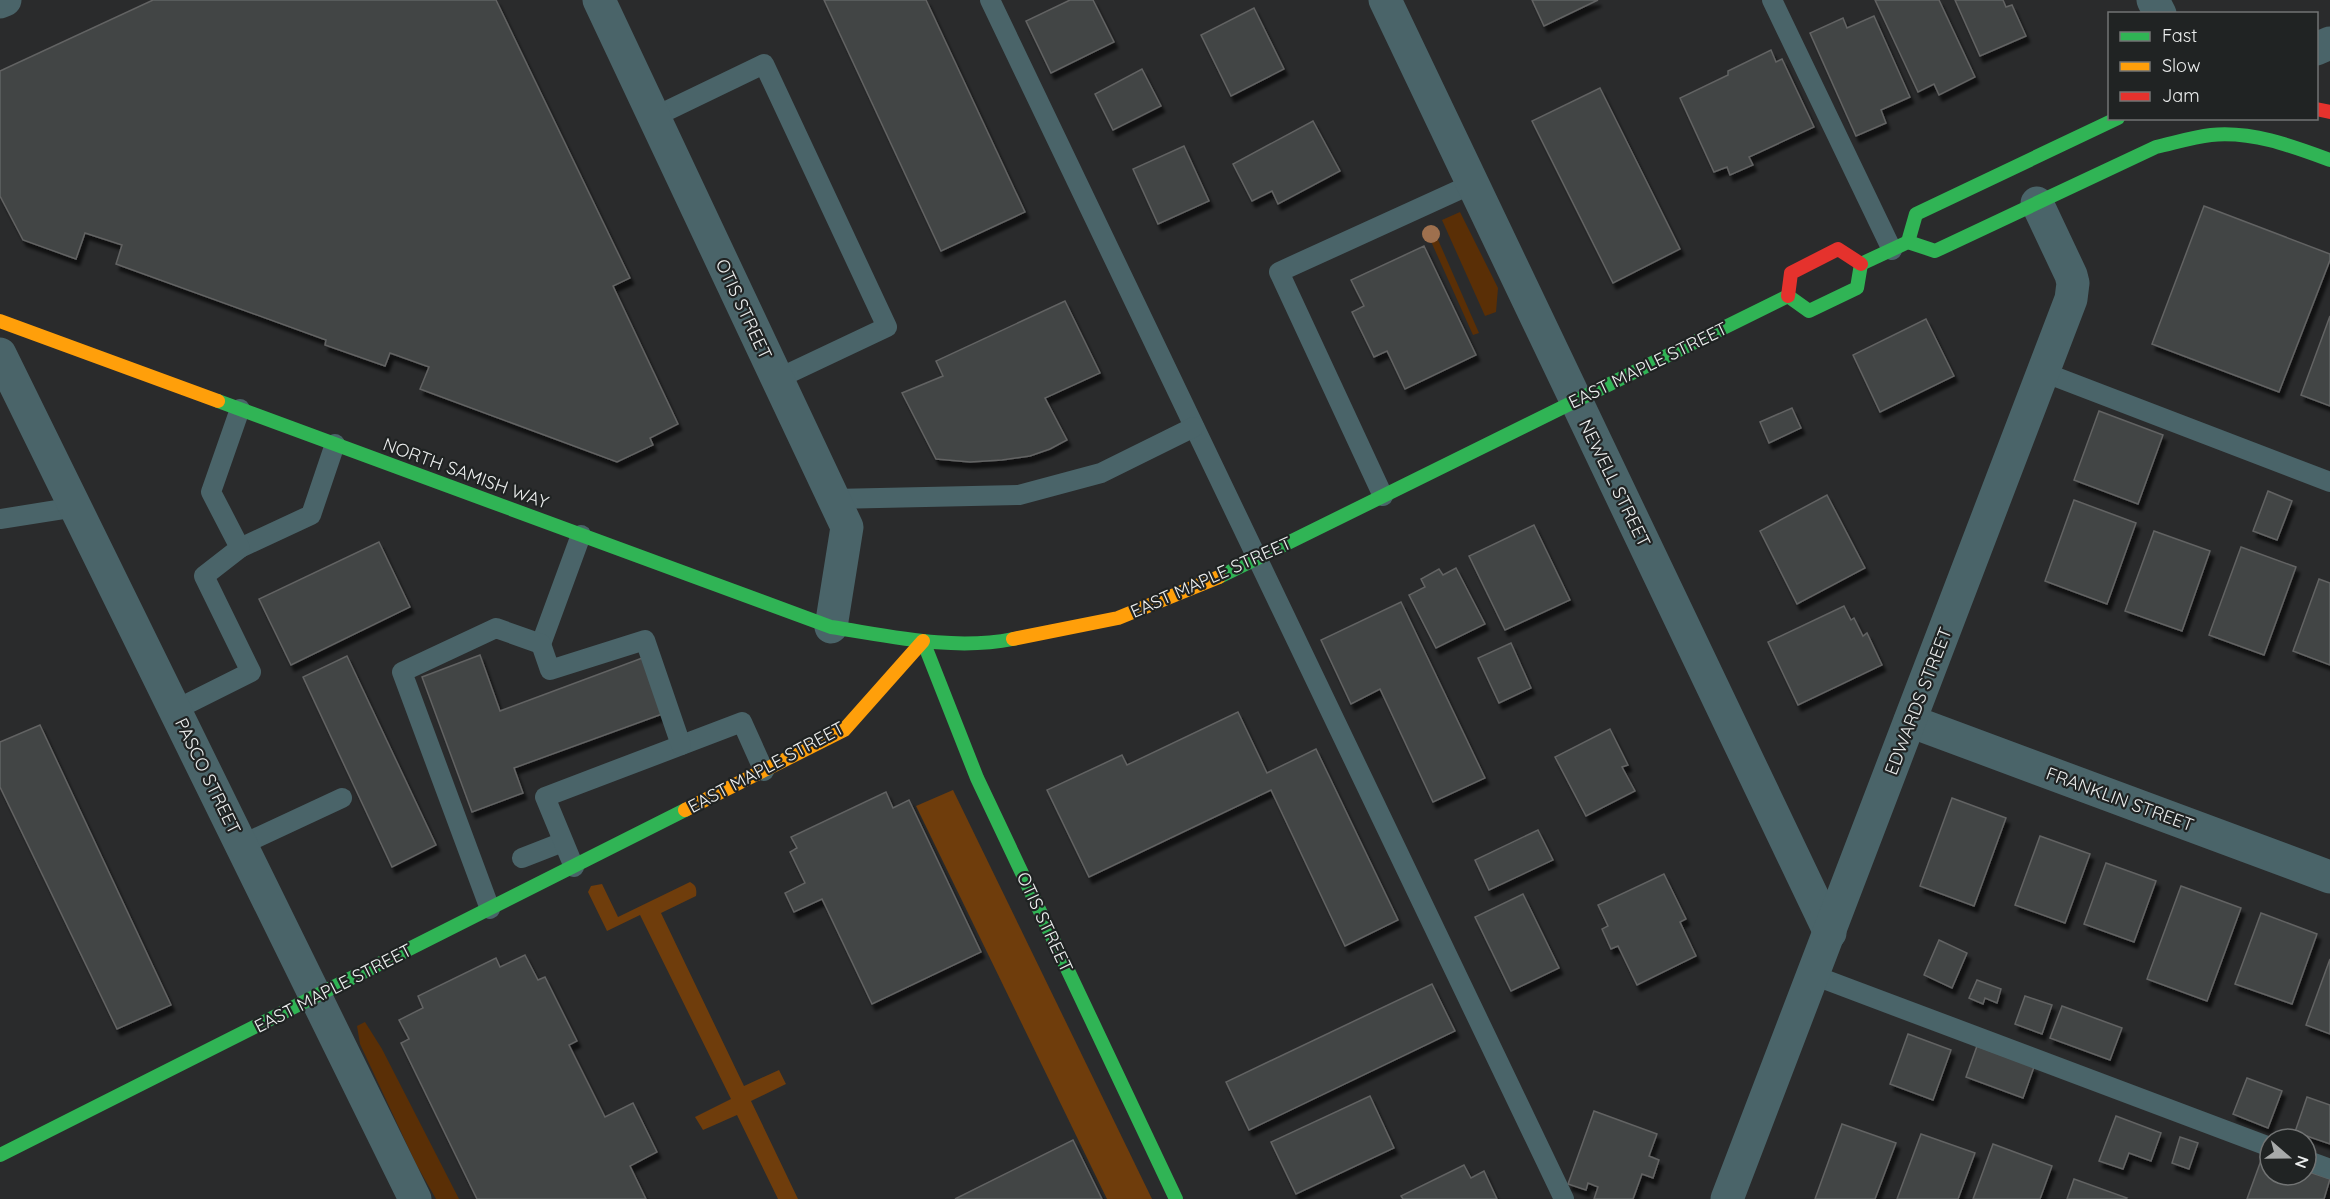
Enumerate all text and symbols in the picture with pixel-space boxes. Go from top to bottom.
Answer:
legend [2108,12,2318,120]
text: Fast [2162,24,2197,47]
text: Slow [2162,54,2200,77]
text: Jam [2162,84,2200,107]
street label: OTIS STREET [711,255,777,363]
street label: EAST MAPLE STREET [1565,316,1731,414]
street label: NEWELL STREET [1574,415,1656,551]
street label: NORTH SAMISH WAY [380,432,552,514]
street label: EAST MAPLE STREET [1127,531,1295,623]
street label: EDWARDS STREET [1879,624,1957,778]
street label: PASCO STREET [170,714,246,838]
street label: EAST MAPLE STREET [684,716,848,818]
street label: FRANKLIN STREET [2043,762,2197,836]
street label: OTIS STREET [1012,868,1078,976]
street label: EAST MAPLE STREET [250,938,416,1038]
north arrow [2258,1127,2318,1187]
text: N [2291,1153,2314,1171]

